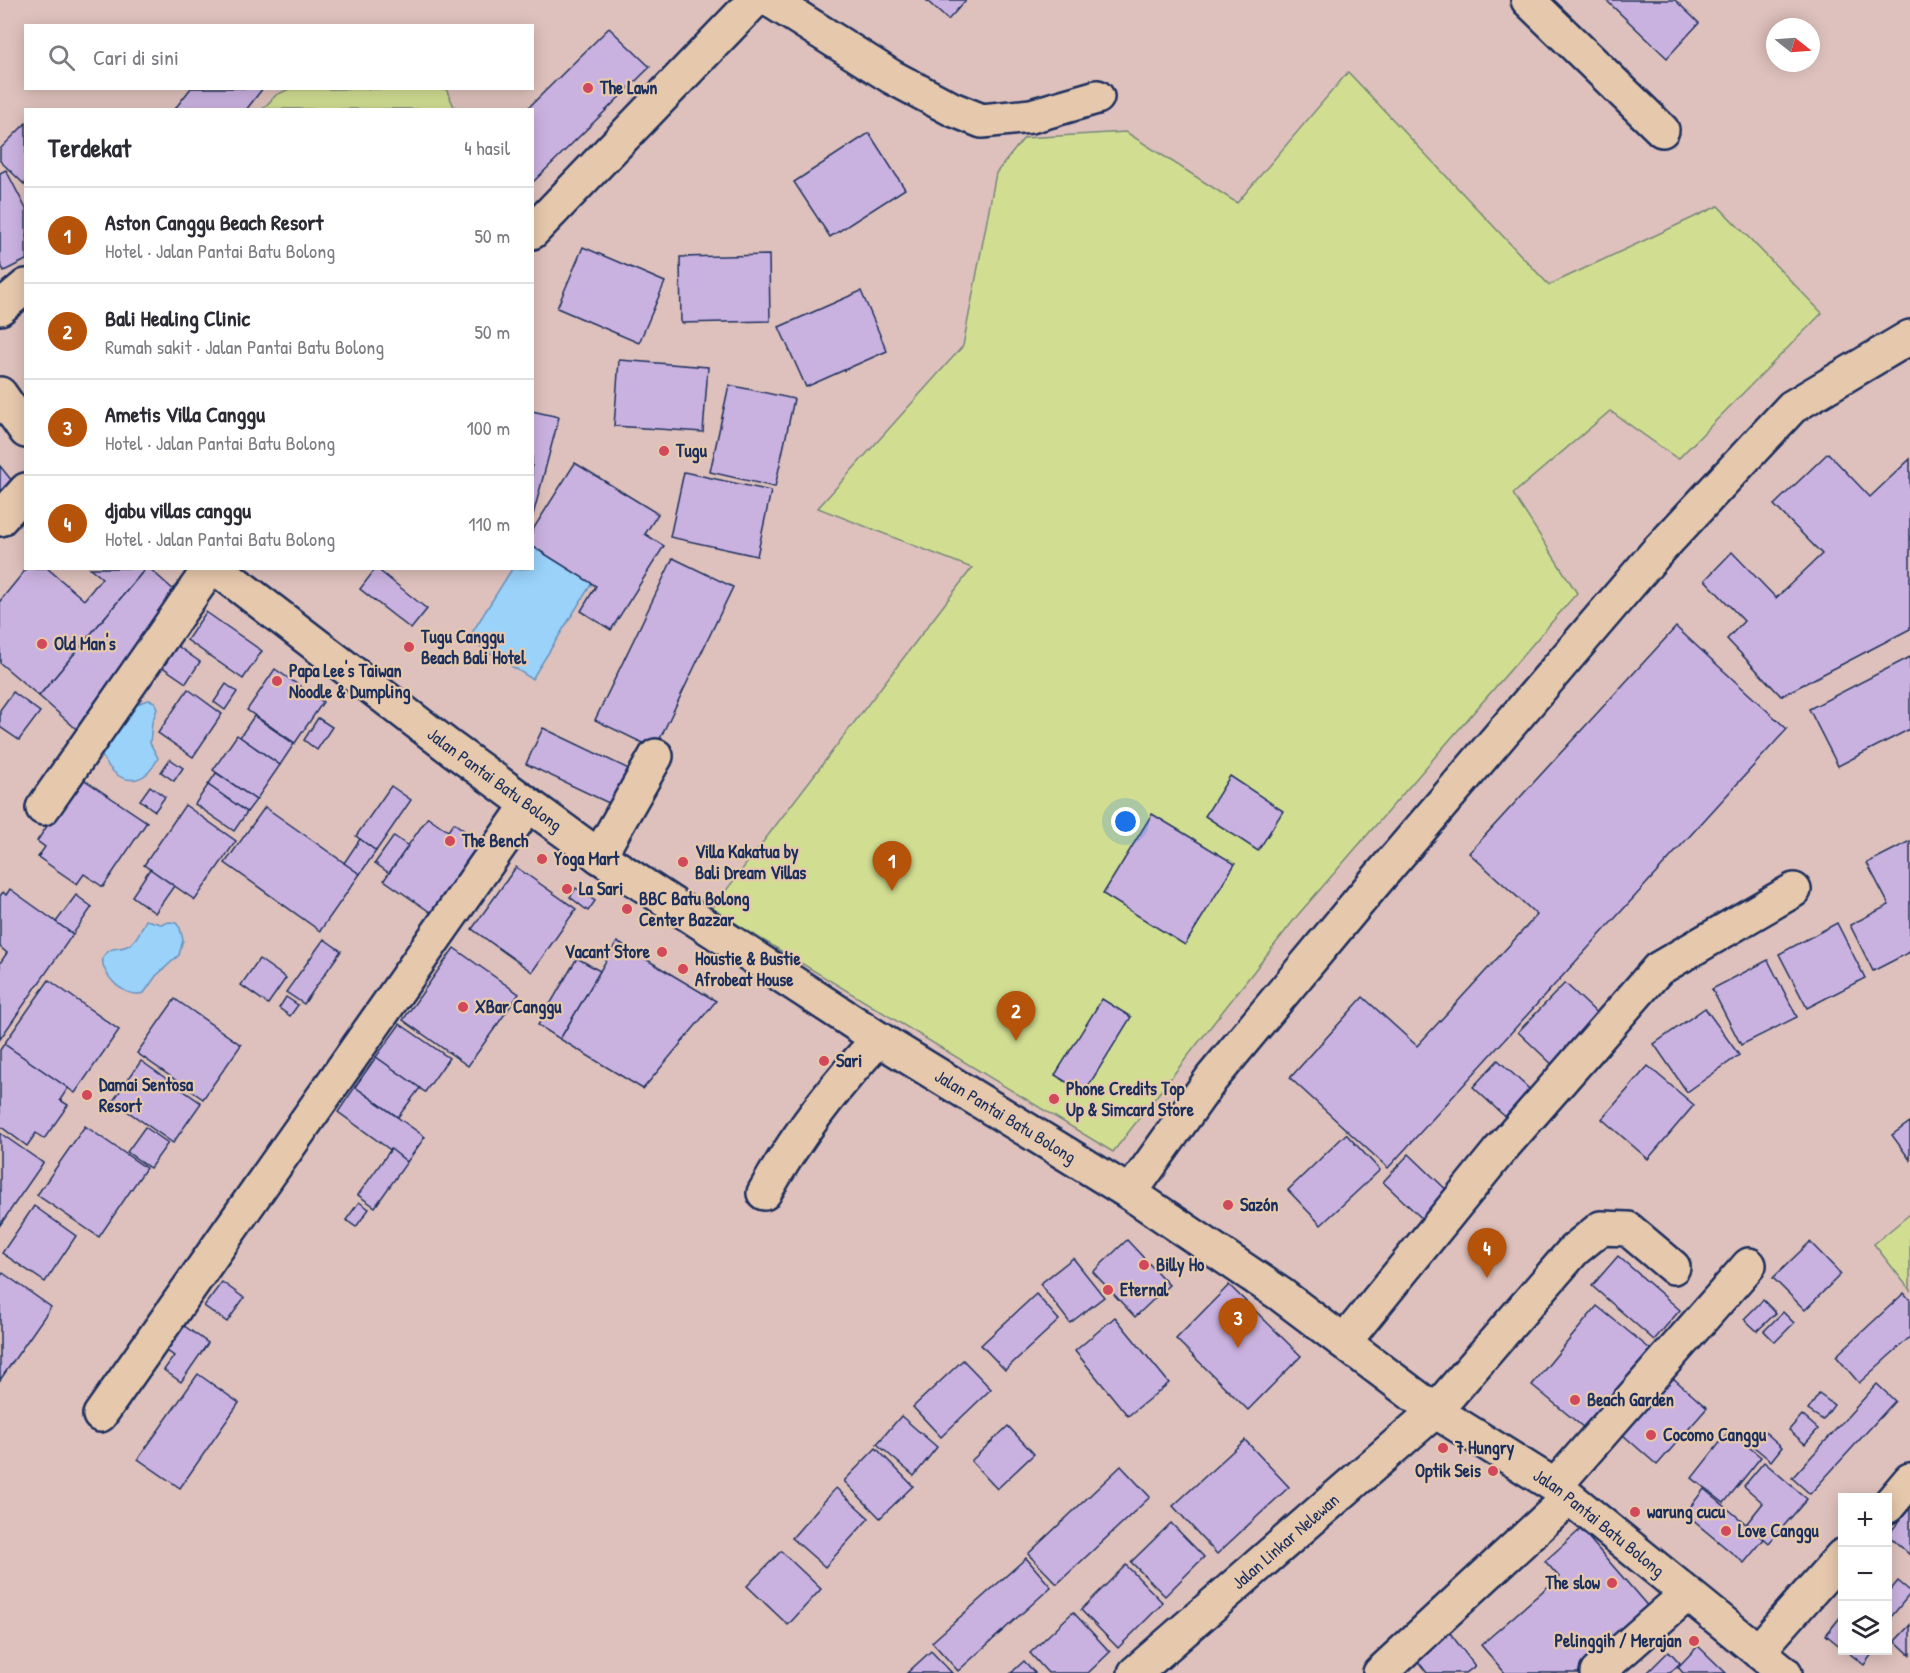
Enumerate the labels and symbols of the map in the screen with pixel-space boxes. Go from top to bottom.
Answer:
north arrow [1766,18,1820,72]
place label: The Lawn [599,75,658,100]
marker: The Lawn [581,81,595,95]
place label: Tugu [675,438,708,464]
marker: Tugu [657,444,671,458]
place label: Tugu Canggu Beach Bali Hotel [420,624,527,670]
place label: Old Man's [54,631,116,656]
marker: Old Man's [35,637,49,651]
marker: Tugu Canggu Beach Bali Hotel [402,640,416,654]
place label: Papa Lee's Taiwan Noodle & Dumpling [289,658,411,705]
marker: Papa Lee's Taiwan Noodle & Dumpling [270,674,284,688]
street label: Jalan Pantai Batu Bolong [422,722,567,837]
your location [1111,807,1140,836]
place label: The Bench [461,828,529,853]
marker: The Bench [443,834,457,848]
place label: Villa Kakatua by Bali Dream Villas [695,839,806,885]
pin: 1 [872,842,912,891]
place label: Yoga Mart [554,846,620,872]
marker: Yoga Mart [535,852,549,866]
marker: Villa Kakatua by Bali Dream Villas [676,855,690,869]
place label: La Sari [579,876,623,901]
marker: La Sari [560,882,574,896]
place label: BBC Batu Bolong Center Bazzar [639,886,750,932]
marker: BBC Batu Bolong Center Bazzar [620,902,634,916]
place label: Vacant Store [565,939,651,964]
marker: Vacant Store [655,945,669,959]
place label: Houstie & Bustie Afrobeat House [695,946,801,992]
marker: Houstie & Bustie Afrobeat House [676,962,690,976]
pin: 2 [996,992,1036,1041]
place label: XBar Canggu [475,994,562,1020]
marker: XBar Canggu [456,1000,470,1014]
place label: Sari [836,1048,862,1073]
marker: Sari [817,1054,831,1068]
street label: Jalan Pantai Batu Bolong [930,1063,1081,1169]
place label: Damai Sentosa Resort [99,1072,194,1118]
place label: Phone Credits Top Up & Simcard Store [1066,1076,1195,1123]
marker: Damai Sentosa Resort [80,1088,94,1102]
marker: Phone Credits Top Up & Simcard Store [1047,1092,1061,1106]
place label: Sazón [1240,1192,1278,1217]
marker: Sazón [1221,1198,1235,1212]
pin: 4 [1468,1228,1506,1278]
place label: Billy Ho [1156,1252,1205,1278]
marker: Billy Ho [1137,1258,1151,1272]
place label: Eternal [1120,1277,1169,1302]
marker: Eternal [1101,1283,1115,1297]
pin: 3 [1218,1298,1258,1348]
place label: Beach Garden [1587,1387,1674,1412]
marker: Beach Garden [1568,1393,1582,1407]
place label: Cocomo Canggu [1663,1422,1767,1448]
marker: Cocomo Canggu [1644,1428,1658,1442]
place label: 7 Hungry [1454,1435,1515,1461]
marker: 7 Hungry [1436,1441,1450,1455]
place label: Optik Seis [1415,1458,1481,1484]
street label: Jalan Pantai Batu Bolong [1529,1462,1670,1582]
marker: Optik Seis [1486,1464,1500,1478]
street label: Jalan Linkar Nelewan [1226,1487,1344,1595]
place label: warung cucu [1647,1499,1726,1525]
marker: warung cucu [1628,1505,1642,1519]
place label: Love Canggu [1738,1518,1820,1544]
marker: Love Canggu [1719,1524,1733,1538]
place label: The slow [1544,1570,1601,1595]
marker: The slow [1605,1576,1619,1590]
place label: Pelinggih / Merajan [1554,1628,1682,1654]
marker: Pelinggih / Merajan [1687,1634,1701,1648]

